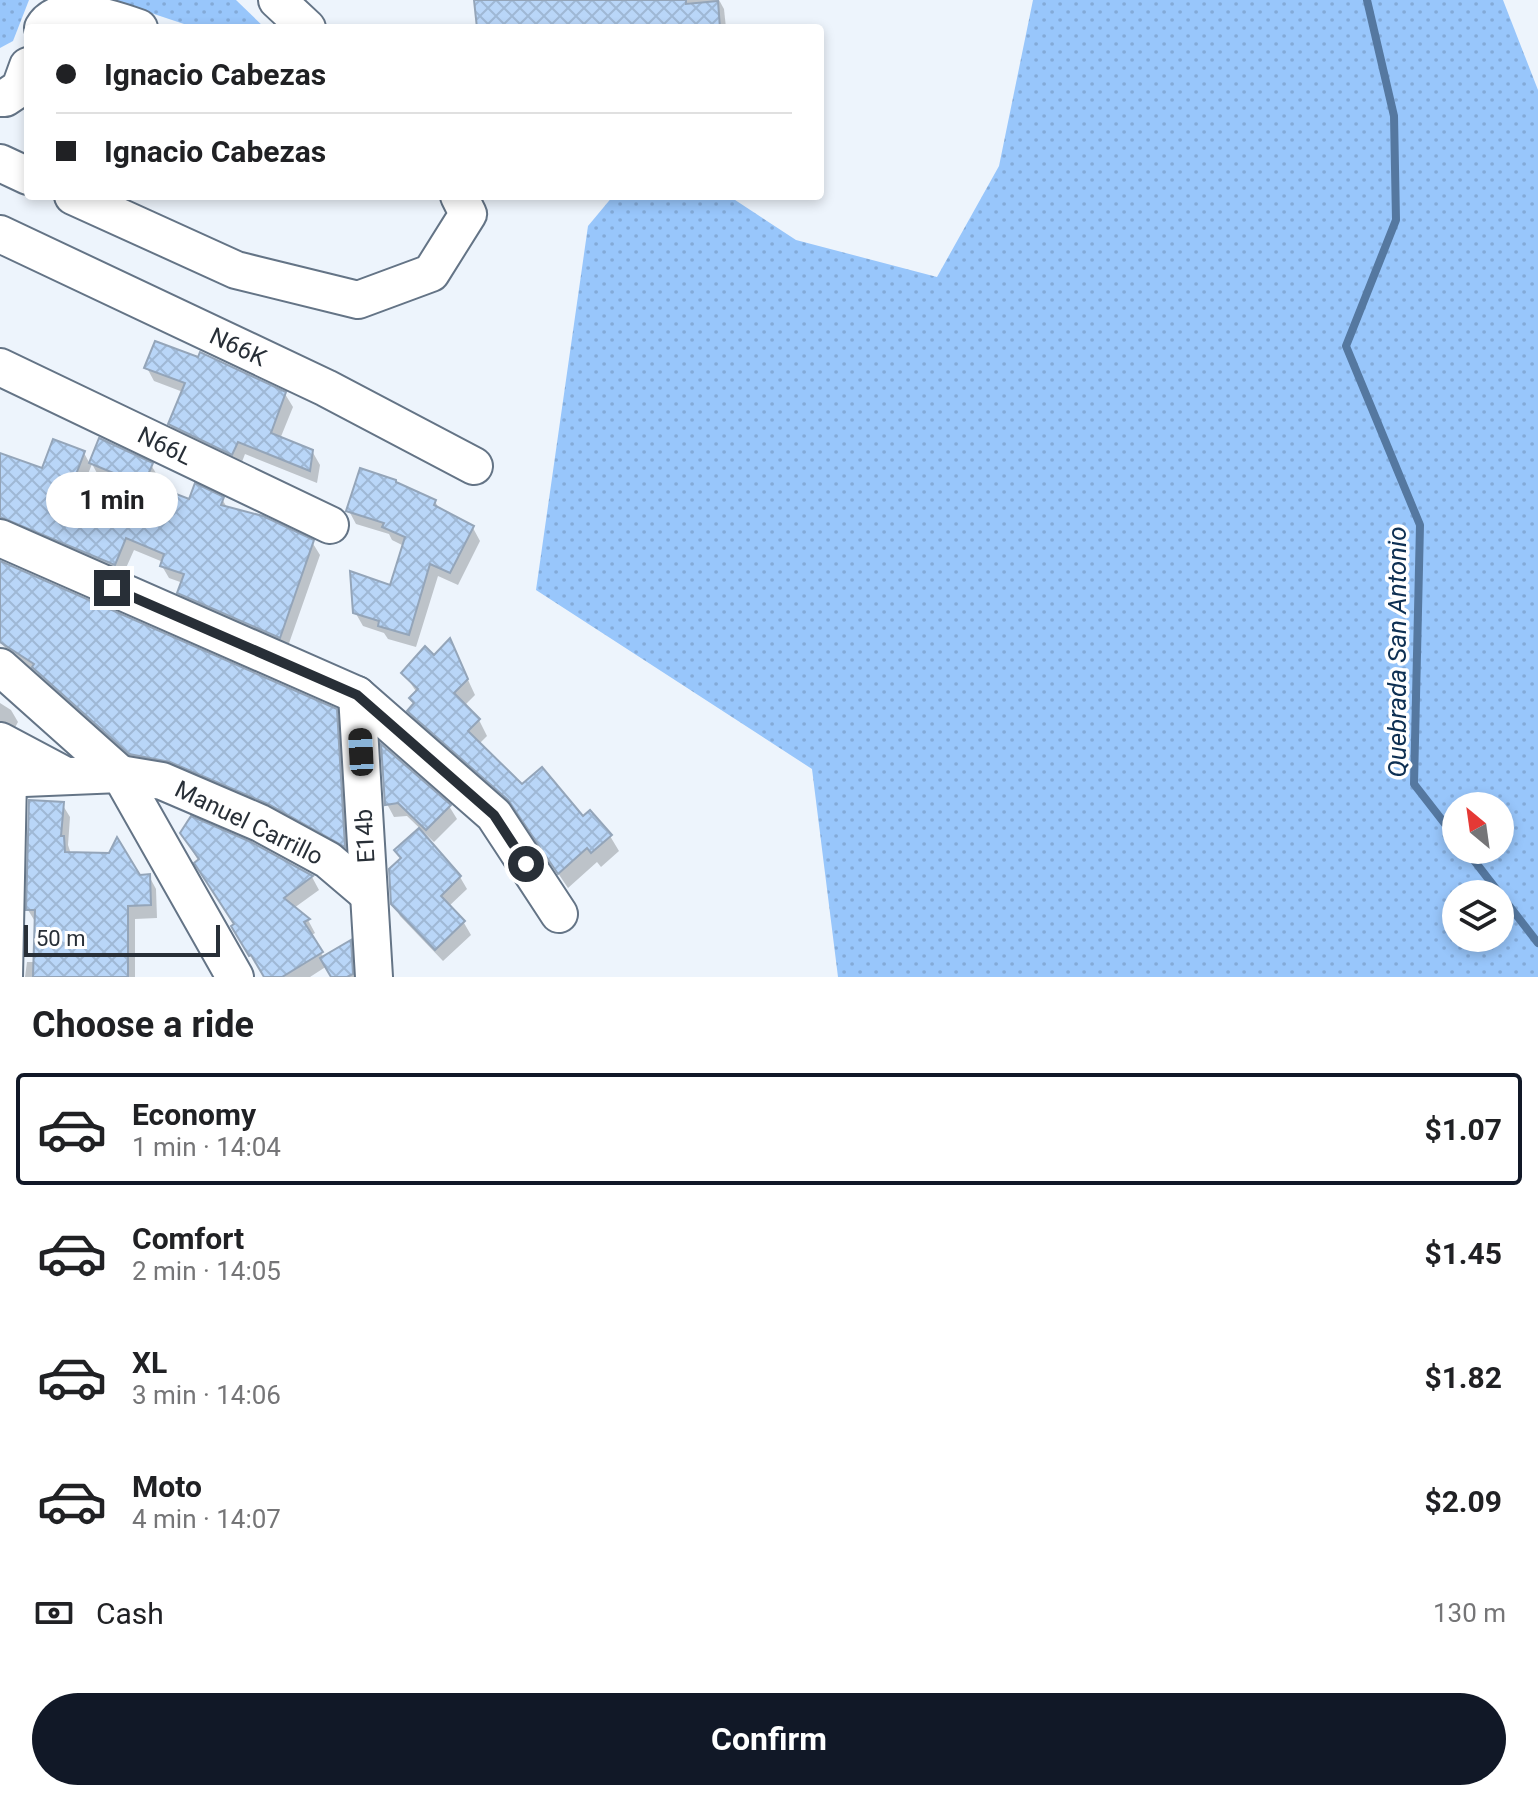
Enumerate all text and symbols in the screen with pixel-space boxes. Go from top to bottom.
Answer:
text: Ignacio Cabezas [104,57,326,92]
text: Ignacio Cabezas [104,134,326,169]
street label: N66K [205,322,272,373]
street label: N66L [133,421,197,471]
callout: 1 min [46,472,178,528]
text: 1 min [79,485,145,515]
water label: Quebrada San Antonio [1382,526,1412,778]
route end [94,570,130,606]
car [348,727,374,777]
street label: Manuel Carrillo [170,775,328,871]
north arrow [1442,792,1514,864]
map controls [1442,792,1514,952]
street label: E14b [350,808,380,864]
route start [508,846,544,882]
button: layers [1442,880,1514,952]
scale bar [24,921,220,957]
text: 50 m [36,926,85,951]
text: Choose a ride [32,1004,254,1046]
icon: car [36,1093,108,1165]
text: Economy [132,1097,256,1132]
text: $1.07 [1424,1112,1502,1147]
text: 1 min · 14:04 [132,1132,281,1162]
icon: car [36,1217,108,1289]
text: Comfort [132,1221,244,1256]
text: $1.45 [1424,1236,1502,1271]
text: 2 min · 14:05 [132,1256,281,1286]
icon: car [36,1341,108,1413]
text: XL [132,1345,167,1380]
text: $1.82 [1424,1360,1502,1395]
text: 3 min · 14:06 [132,1380,281,1410]
icon: car [36,1465,108,1537]
text: Moto [132,1469,202,1504]
text: $2.09 [1424,1484,1502,1519]
text: 4 min · 14:07 [132,1504,281,1534]
icon: cash [32,1591,76,1635]
text: Cash [96,1596,164,1631]
text: 130 m [1433,1598,1506,1628]
button: Confirm [32,1693,1506,1785]

